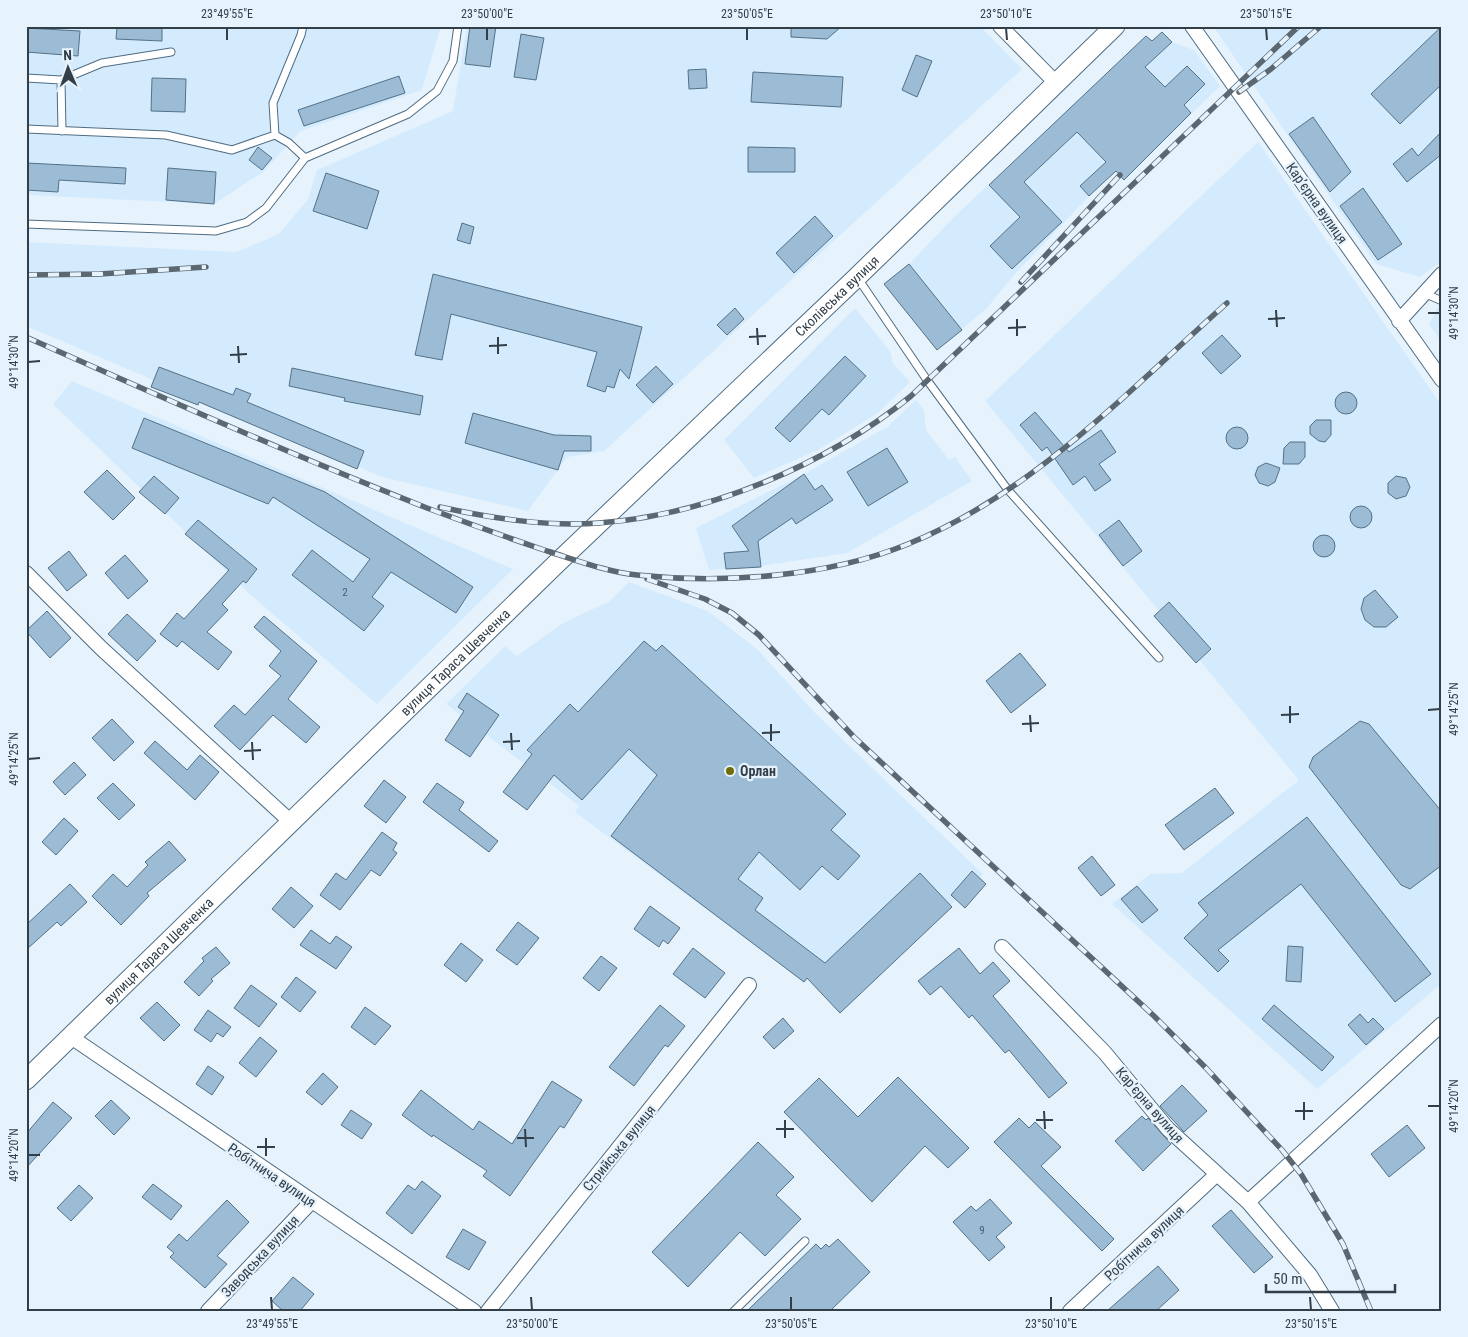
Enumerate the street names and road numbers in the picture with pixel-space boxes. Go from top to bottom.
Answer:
street label: Карʼєрна вулиця [1283,159,1351,247]
street label: Сколівська вулиця [792,252,882,340]
street label: вулиця Тараса Шевченка [397,605,513,719]
street label: вулиця Тараса Шевченка [101,894,217,1008]
street label: Карʼєрна вулиця [1113,1064,1187,1146]
street label: Стрийська вулиця [579,1102,659,1194]
street label: Робітнича вулиця [225,1140,319,1210]
street label: Робітнича вулиця [1101,1202,1187,1284]
street label: Заводська вулиця [218,1212,302,1300]

